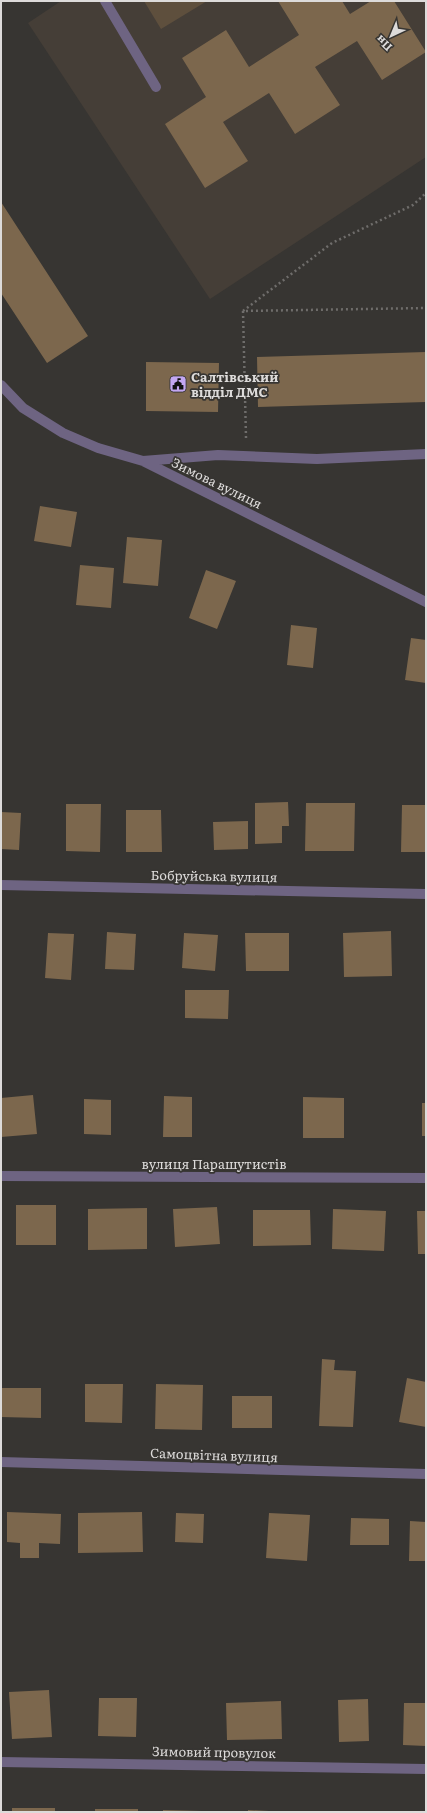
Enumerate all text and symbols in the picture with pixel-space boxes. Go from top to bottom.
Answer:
north arrow [371,16,411,56]
text: Пн [371,32,395,56]
place label: Салтівський відділ ДМС [191,367,279,401]
public building icon: Салтівський відділ ДМС [168,374,188,394]
street label: Зимова вулиця [169,452,266,513]
street label: Бобруйська вулиця [151,865,278,886]
street label: вулиця Парашутистів [142,1154,286,1173]
street label: Самоцвітна вулиця [150,1443,278,1466]
street label: Зимовий провулок [152,1741,276,1762]

